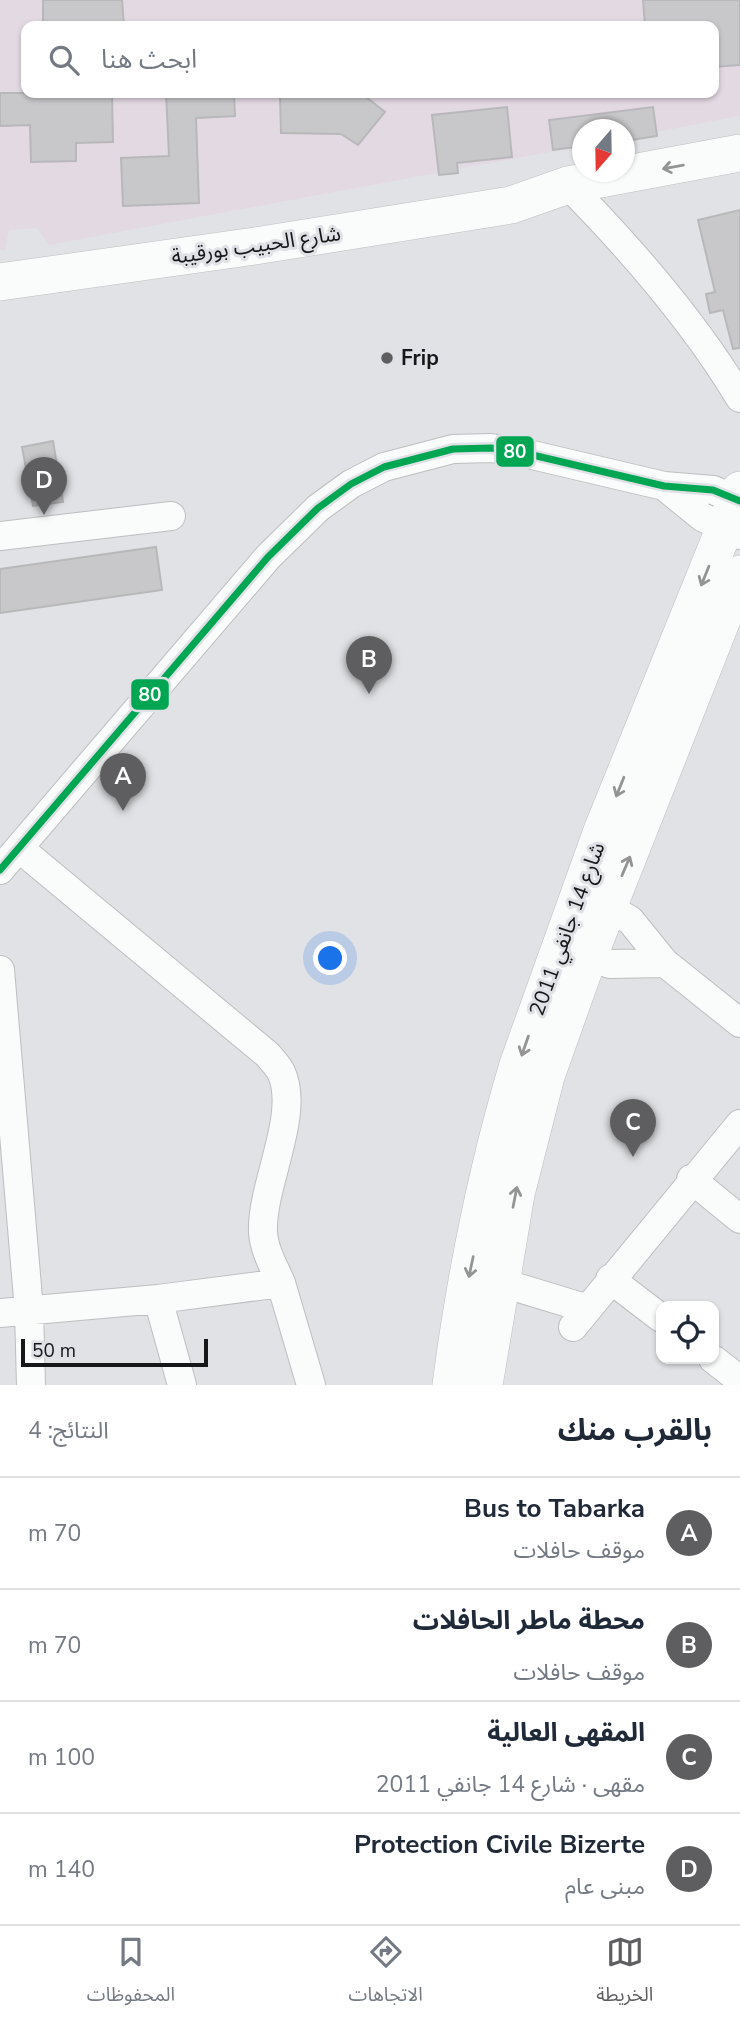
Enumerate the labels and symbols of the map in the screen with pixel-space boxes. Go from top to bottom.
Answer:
north arrow [572,119,635,182]
one-way arrow [662,161,685,174]
street label: شارع الحبيب بورقيبة [169,219,343,272]
place label: Frip [401,344,439,372]
marker: Frip [379,350,395,366]
line badge: 80 [495,435,535,468]
text: 80 [504,439,526,465]
pin: D [21,457,67,515]
one-way arrow [697,564,710,586]
pin: B [346,636,392,694]
line badge: 80 [130,678,170,711]
text: 80 [139,682,161,708]
pin: A [100,753,146,811]
one-way arrow [612,775,625,797]
street label: شارع 14 جانفي 2011 [523,838,613,1020]
one-way arrow [620,855,633,877]
your location [313,941,347,975]
one-way arrow [518,1035,530,1057]
pin: C [610,1099,656,1157]
one-way arrow [509,1186,523,1209]
one-way arrow [464,1255,478,1278]
scale bar [21,1336,208,1368]

